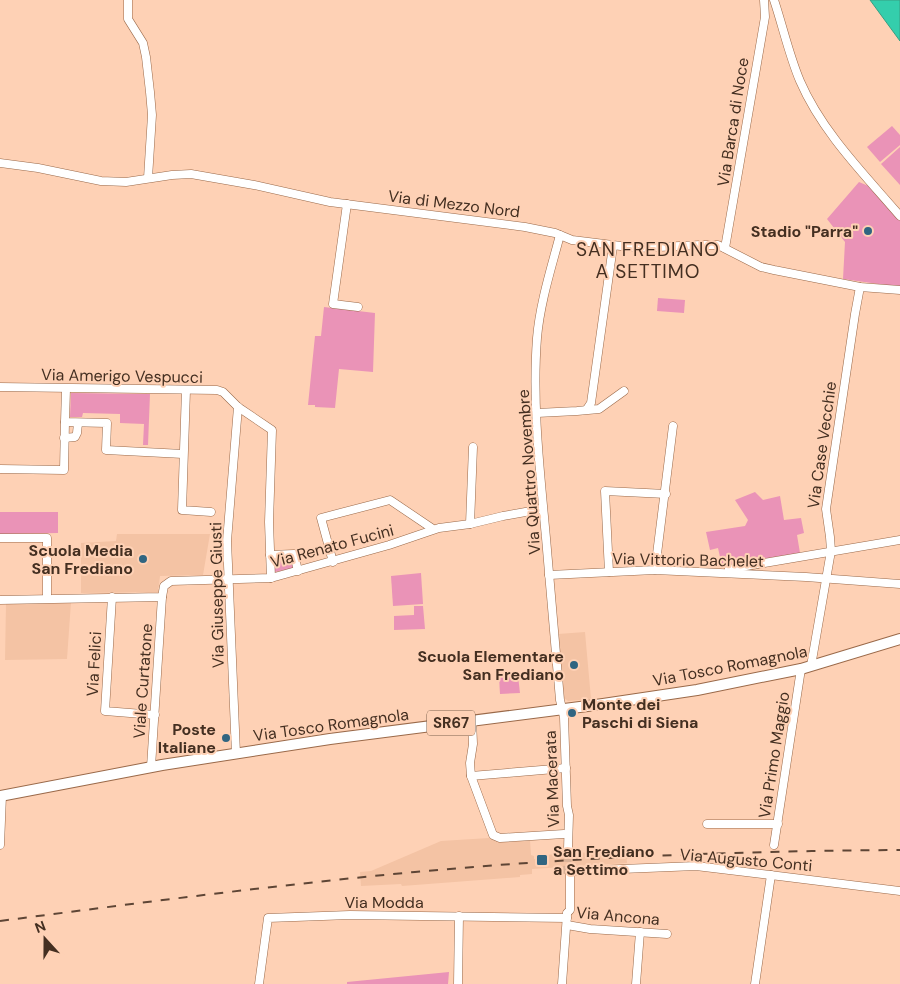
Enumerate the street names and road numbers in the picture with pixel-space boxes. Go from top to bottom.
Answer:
street label: Via Barca di Noce [712,56,754,188]
street label: Via di Mezzo Nord [387,185,521,223]
street label: Via Amerigo Vespucci [41,364,203,388]
street label: Via Case Vecchie [803,380,841,510]
street label: Via Quattro Novembre [513,389,545,555]
street label: Via Renato Fucini [268,519,396,573]
street label: Via Giuseppe Giusti [205,522,229,668]
street label: Via Vittorio Bachelet [612,548,764,572]
street label: Viale Curtatone [129,623,157,739]
street label: Via Felici [82,631,106,697]
street label: Via Tosco Romagnola [651,641,809,691]
street label: Via Primo Maggio [754,690,794,820]
street label: Via Tosco Romagnola [252,704,410,746]
road number: SR67 [427,710,475,736]
street label: Via Macerata [540,730,564,828]
street label: Via Augusto Conti [679,844,813,876]
street label: Via Modda [344,892,424,913]
street label: Via Ancona [575,902,661,930]

